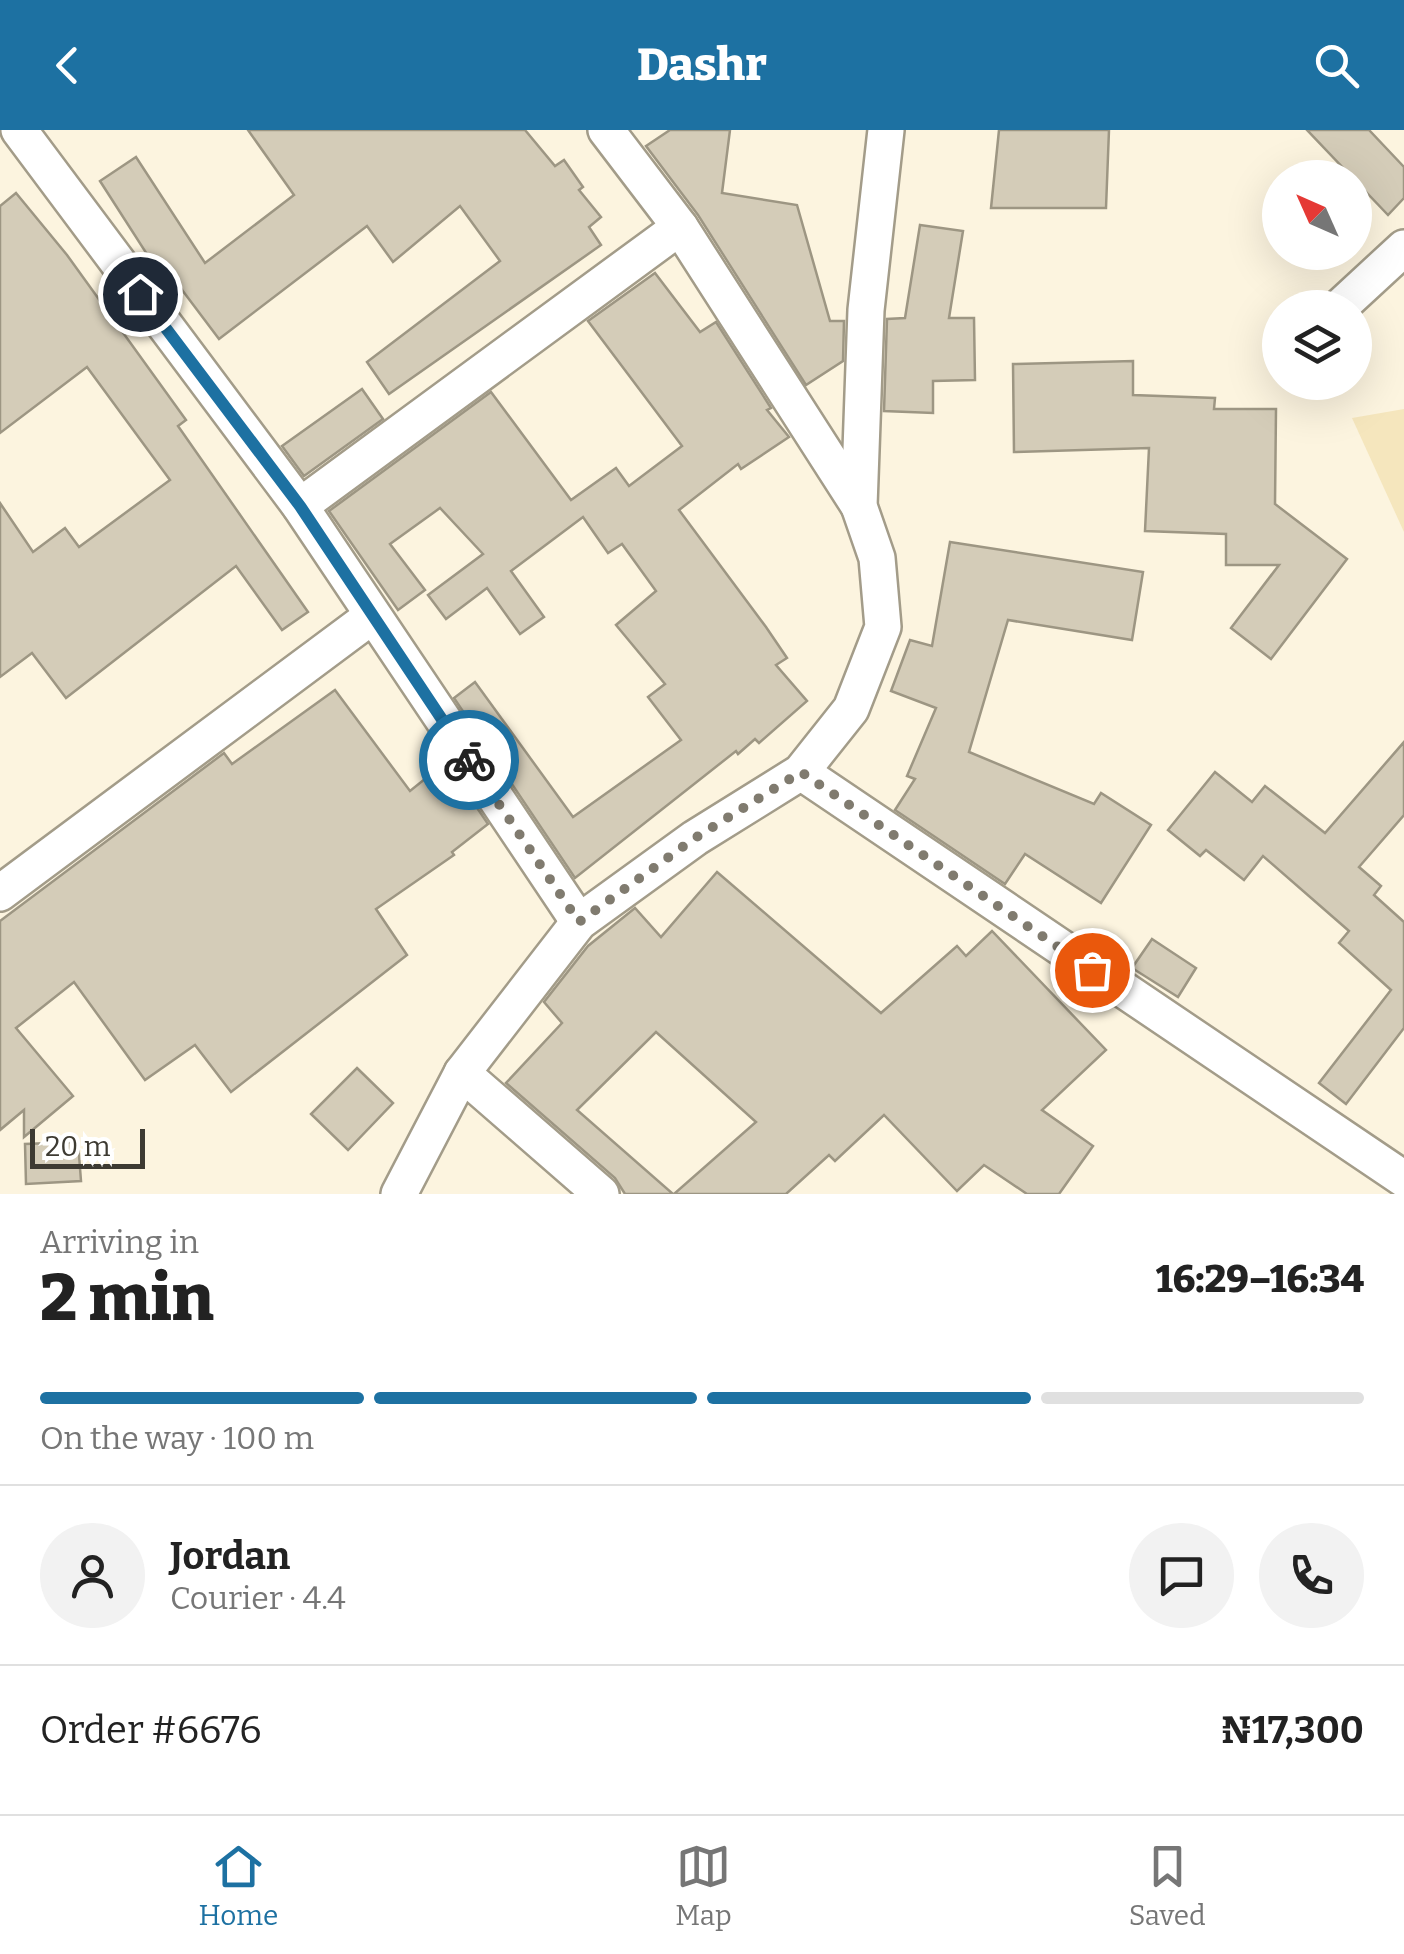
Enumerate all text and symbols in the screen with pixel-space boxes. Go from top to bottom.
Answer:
icon: back [40,38,95,93]
text: Dashr [637,38,767,92]
icon: search [1309,38,1364,93]
north arrow [1262,160,1372,270]
map controls [1262,160,1372,400]
pin [98,252,183,337]
icon: home [113,267,168,322]
button: layers [1262,290,1372,400]
courier [419,710,519,810]
icon: bike [442,733,497,788]
pin [1050,928,1135,1013]
icon: bag [1065,943,1120,998]
scale bar [30,1124,145,1168]
text: 20 m [45,1130,111,1163]
text: Arriving in [40,1223,199,1261]
text: 16:29–16:34 [1156,1256,1364,1302]
text: 2 min [40,1259,214,1337]
text: On the way · 100 m [40,1419,314,1457]
button: person [40,1523,145,1628]
button: chat [1129,1523,1234,1628]
button: phone [1259,1523,1364,1628]
text: Jordan [170,1533,290,1579]
text: Courier · 4.4 [170,1579,346,1617]
text: Order #6676 [40,1707,262,1753]
text: ₦17,300 [1220,1707,1364,1753]
tab: Home [198,1839,278,1932]
tab: Map [675,1839,732,1932]
tab: Saved [1129,1839,1206,1932]

